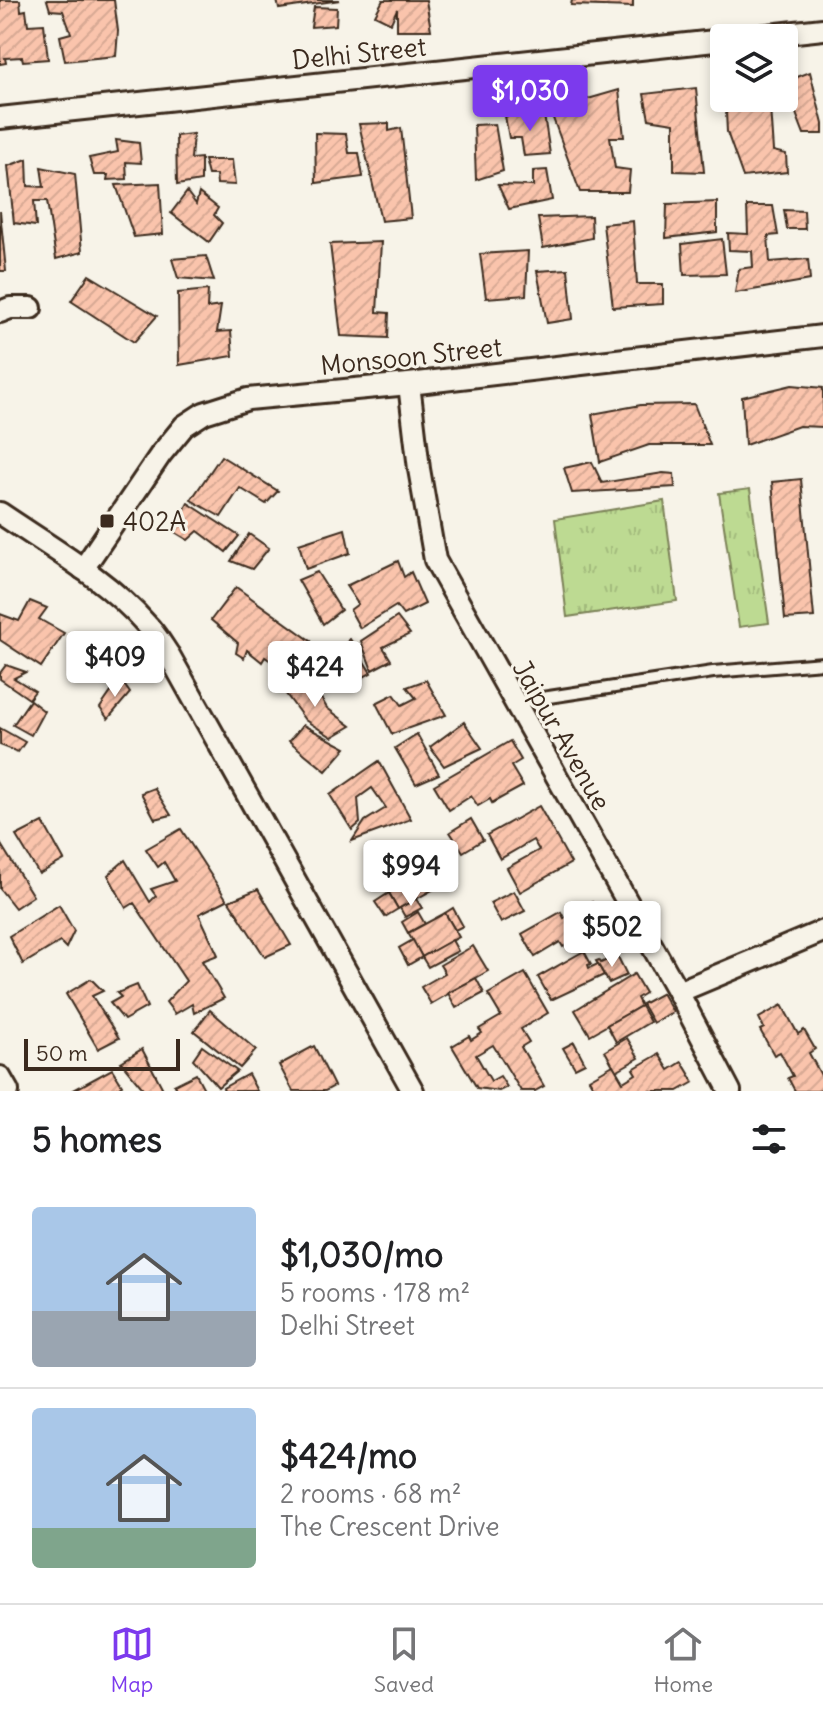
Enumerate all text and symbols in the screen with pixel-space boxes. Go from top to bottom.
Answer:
map controls [710,24,798,112]
button: layers [710,24,798,112]
street label: Delhi Street [290,30,428,76]
pin: $1,030 [465,65,595,133]
text: $1,030 [491,74,569,107]
street label: Monsoon Street [319,330,504,382]
place label: 402A [123,505,186,538]
marker: 402A [98,512,116,530]
pin: $409 [68,631,162,699]
text: $409 [84,640,146,673]
pin: $424 [268,641,362,709]
text: $424 [286,650,344,683]
street label: Jaipur Avenue [506,654,618,816]
pin: $994 [364,840,458,908]
text: $994 [381,849,441,882]
pin: $502 [565,901,659,969]
text: $502 [582,910,642,943]
scale bar [24,1035,180,1071]
text: 50 m [36,1039,88,1067]
icon: filters [747,1117,791,1161]
text: 5 homes [32,1118,162,1161]
text: $1,030/mo [280,1233,443,1276]
icon: home [96,1239,192,1335]
text: 5 rooms · 178 m² [280,1276,470,1309]
text: Delhi Street [280,1309,415,1342]
text: $424/mo [280,1434,417,1477]
icon: home [96,1440,192,1536]
text: 2 rooms · 68 m² [280,1477,462,1510]
text: The Crescent Drive [280,1510,499,1543]
tab: Map [110,1622,154,1698]
tab: Saved [374,1622,434,1698]
tab: Home [654,1622,713,1698]

